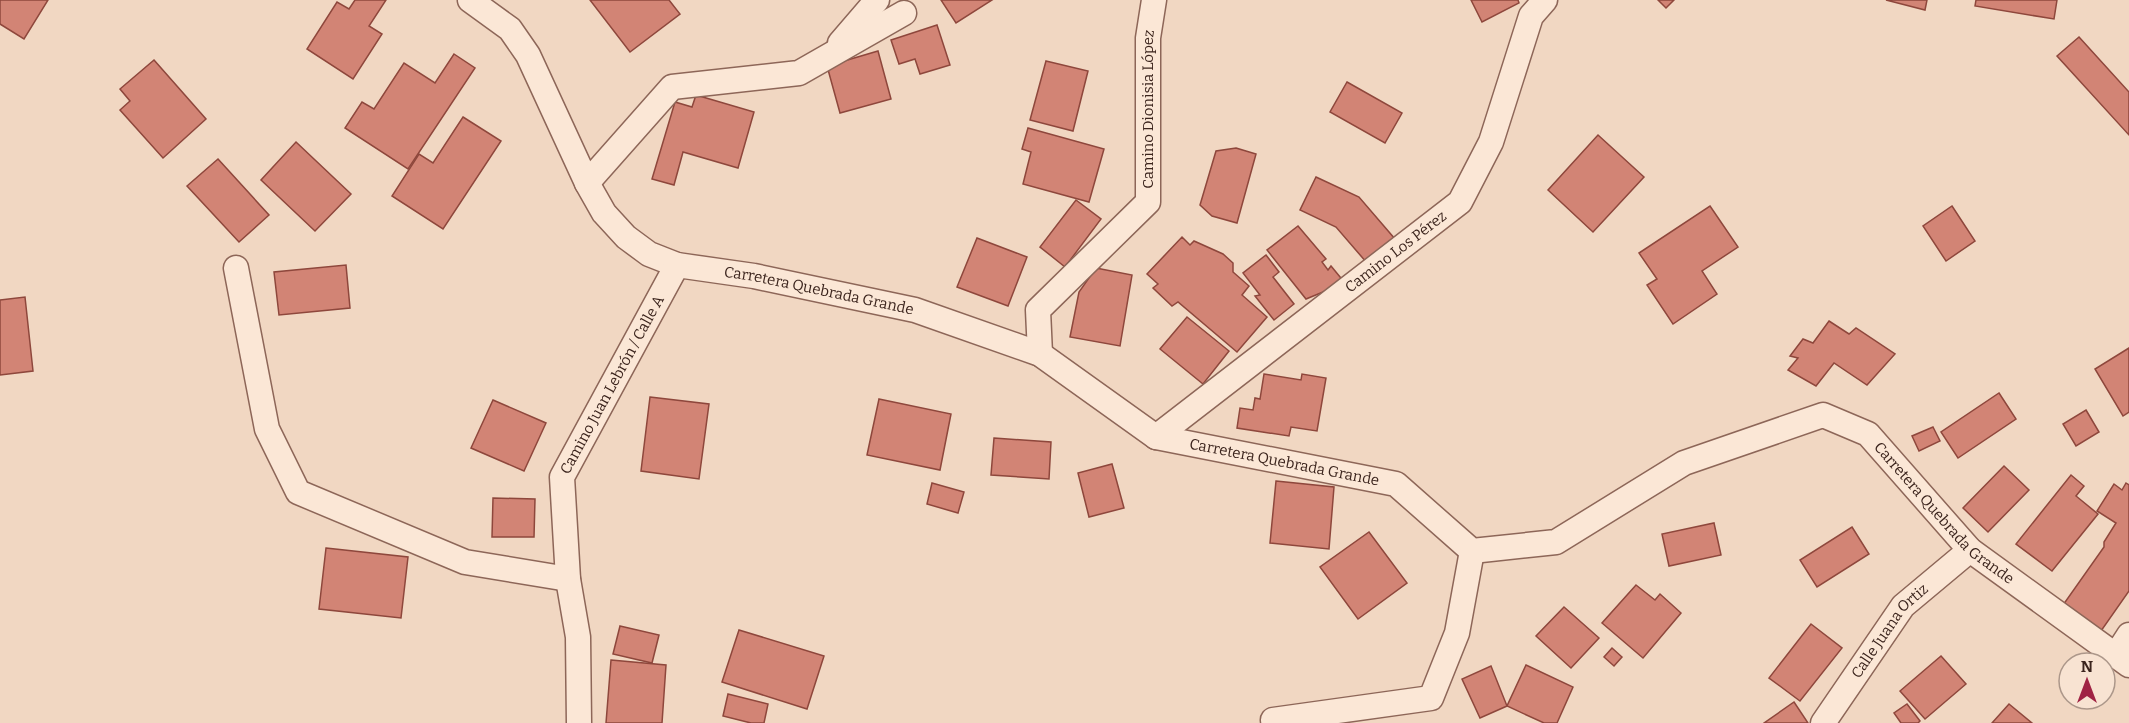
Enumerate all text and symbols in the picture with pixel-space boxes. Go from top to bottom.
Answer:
street label: Camino Dionisia López [1139,28,1158,189]
street label: Camino Los Pérez [1342,207,1450,296]
street label: Carretera Quebrada Grande [723,263,915,319]
street label: Camino Juan Lebrón / Calle A [556,292,668,477]
street label: Carretera Quebrada Grande [1188,435,1381,490]
street label: Carretera Quebrada Grande [1870,438,2018,588]
street label: Calle Juana Ortiz [1847,580,1932,682]
north arrow [2057,651,2117,711]
text: N [2081,657,2093,676]

